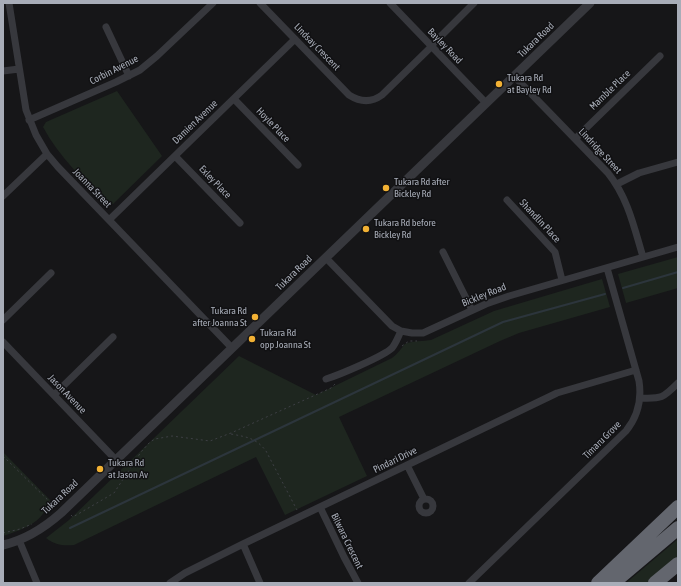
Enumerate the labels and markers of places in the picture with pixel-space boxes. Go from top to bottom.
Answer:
place label: Tukara Rd at Bayley Rd [507,72,552,96]
marker: Tukara Rd at Bayley Rd [494,79,504,89]
place label: Tukara Rd after Bickley Rd [394,176,449,200]
marker: Tukara Rd after Bickley Rd [381,183,391,193]
place label: Tukara Rd before Bickley Rd [374,217,436,240]
marker: Tukara Rd before Bickley Rd [361,224,371,234]
place label: Tukara Rd after Joanna St [193,305,247,328]
marker: Tukara Rd after Joanna St [250,312,260,322]
place label: Tukara Rd opp Joanna St [260,327,311,350]
marker: Tukara Rd opp Joanna St [247,334,257,344]
place label: Tukara Rd at Jason Av [108,457,148,480]
marker: Tukara Rd at Jason Av [95,464,105,474]

